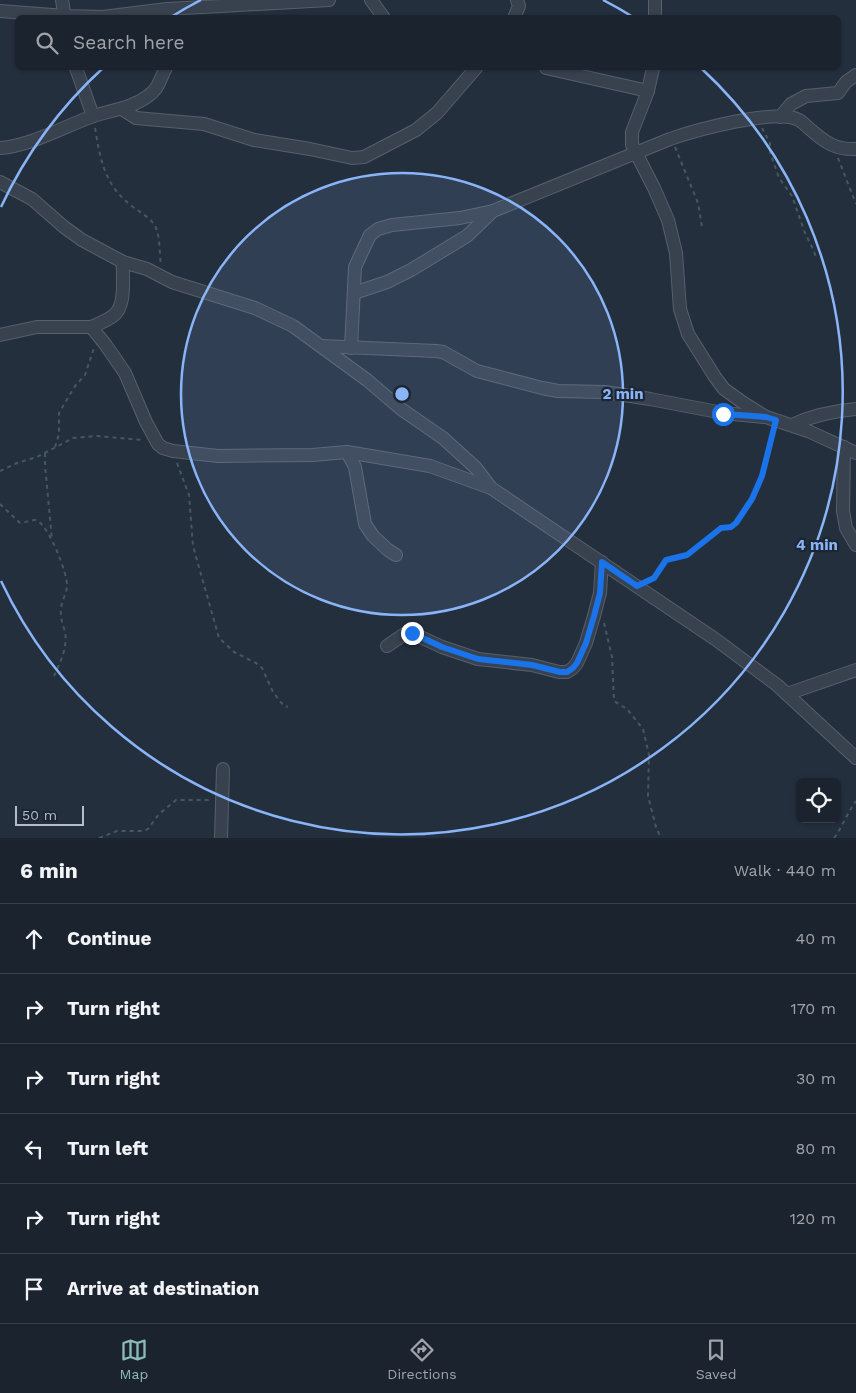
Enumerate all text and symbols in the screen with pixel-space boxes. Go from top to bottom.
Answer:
search box [15,15,841,70]
icon: search [33,29,61,57]
text: Search here [73,31,184,54]
centre of rings [393,385,411,403]
text: 2 min [602,385,644,403]
route start [712,403,735,426]
text: 4 min [796,536,838,554]
route end [401,622,424,645]
map controls [796,778,841,823]
button: locate [796,778,841,823]
scale bar [15,803,84,826]
text: 50 m [22,807,57,823]
text: 6 min [20,858,78,883]
text: Walk · 440 m [734,861,836,880]
icon: ahead [20,925,48,953]
text: Continue [67,927,151,950]
text: 40 m [796,929,836,948]
icon: right [20,995,48,1023]
text: Turn right [67,997,160,1020]
text: 170 m [790,999,836,1018]
icon: right [20,1065,48,1093]
text: Turn right [67,1067,160,1090]
text: 30 m [796,1069,836,1088]
icon: left [20,1135,48,1163]
text: Turn left [67,1137,148,1160]
text: 80 m [795,1139,836,1158]
icon: right [20,1205,48,1233]
text: Turn right [67,1207,160,1230]
text: 120 m [790,1209,836,1228]
icon: arrive [20,1275,48,1303]
text: Arrive at destination [67,1277,259,1300]
tab: Map [120,1336,148,1382]
tab: Directions [387,1336,457,1382]
tab: Saved [696,1336,736,1382]

